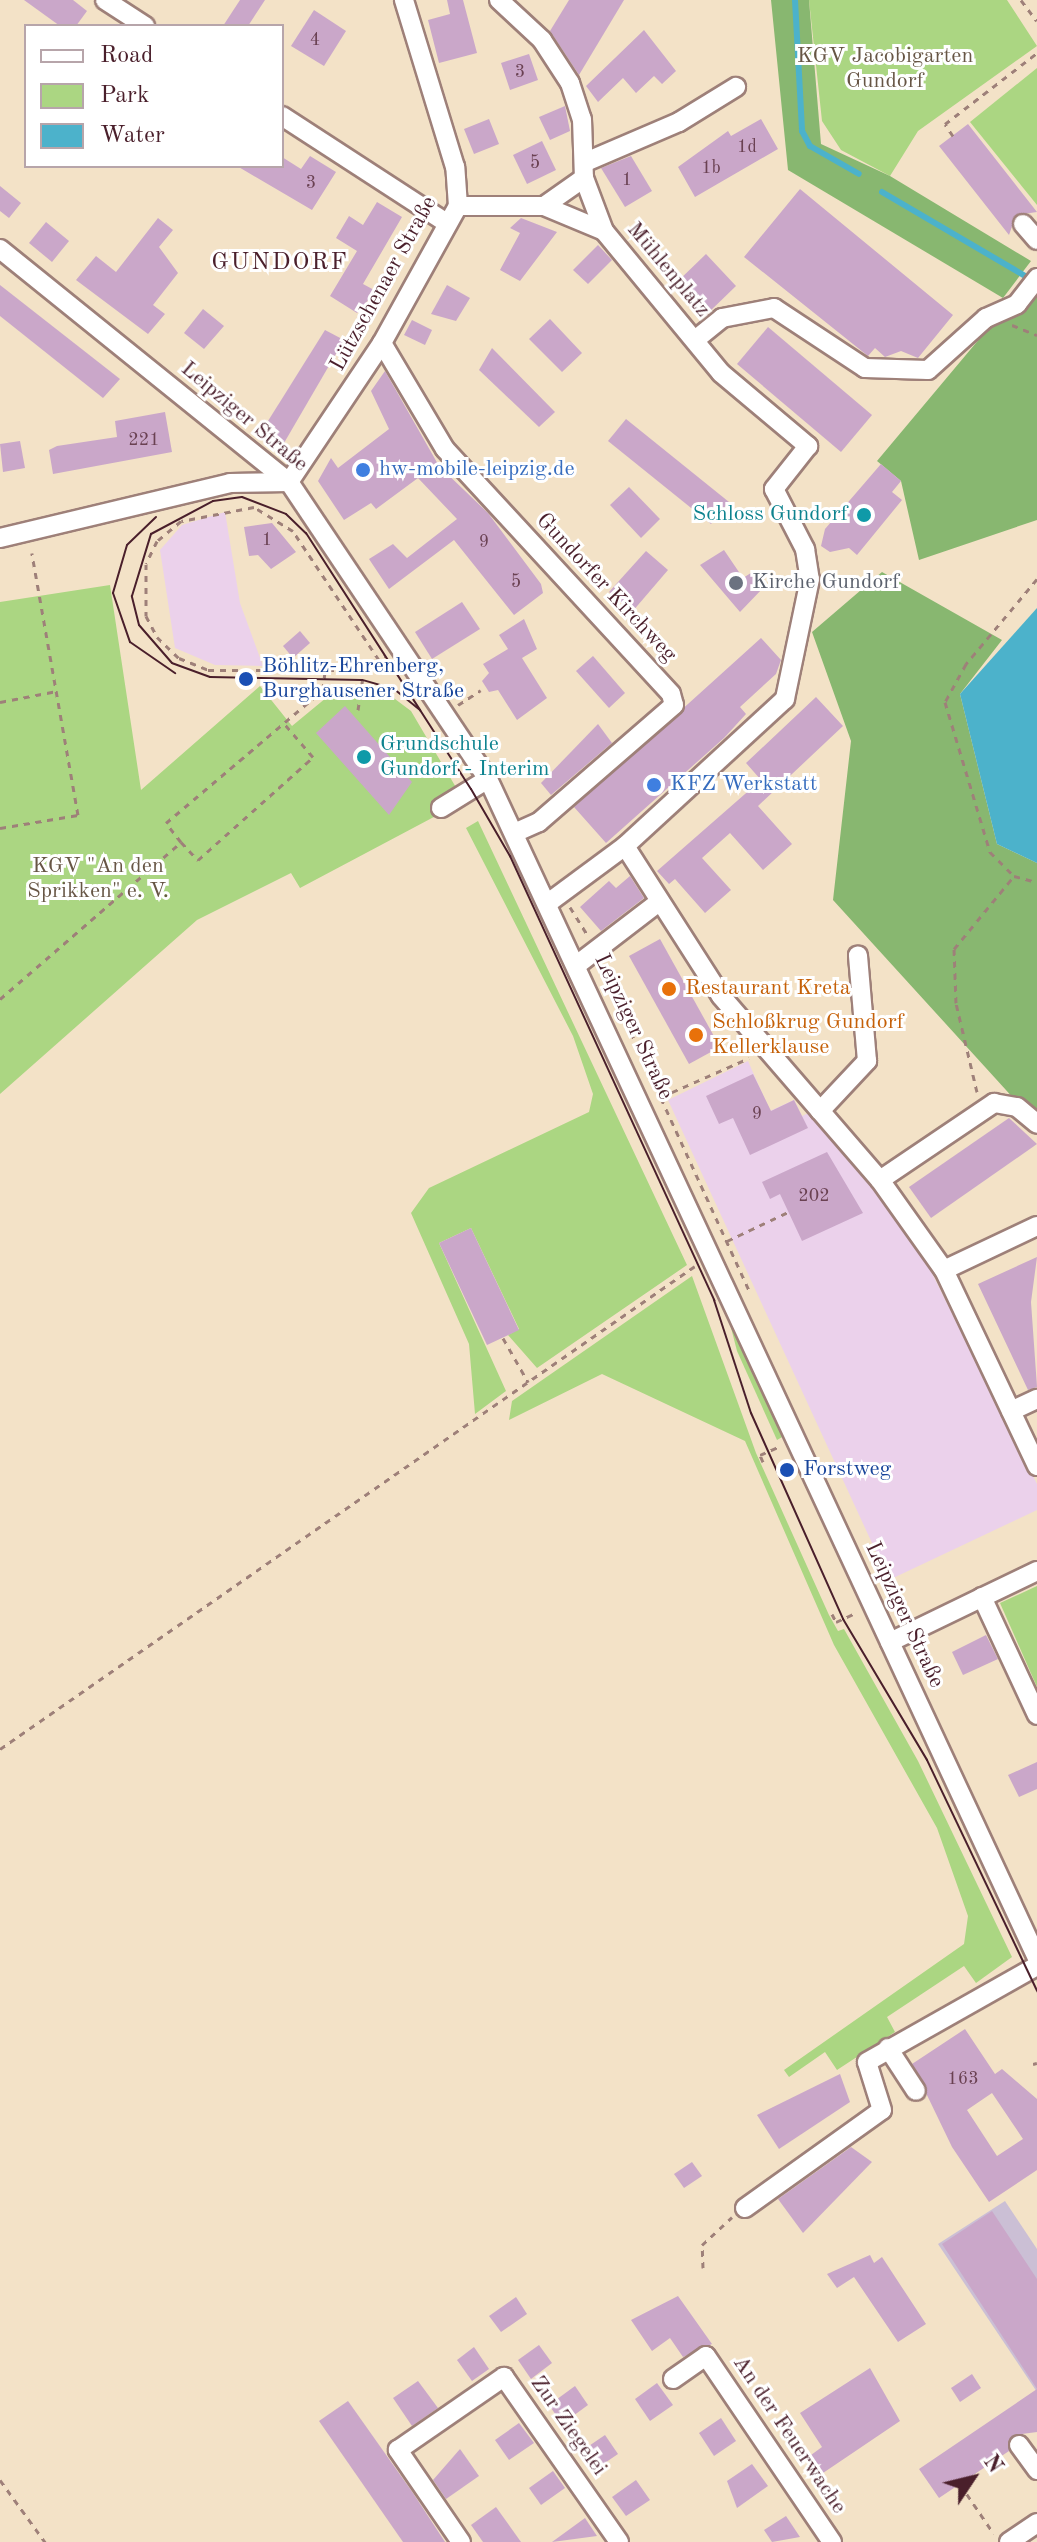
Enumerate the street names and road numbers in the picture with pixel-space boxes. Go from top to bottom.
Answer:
street label: Lützschenaer Straße [325,192,443,376]
street label: Mühlenplatz [621,217,715,323]
street label: Leipziger Straße [175,356,313,478]
street label: Gundorfer Kirchweg [530,508,682,668]
street label: Leipziger Straße [588,950,678,1104]
street label: Leipziger Straße [859,1538,949,1692]
street label: An der Feuerwache [726,2351,852,2519]
street label: Zur Ziegelei [524,2371,612,2481]

